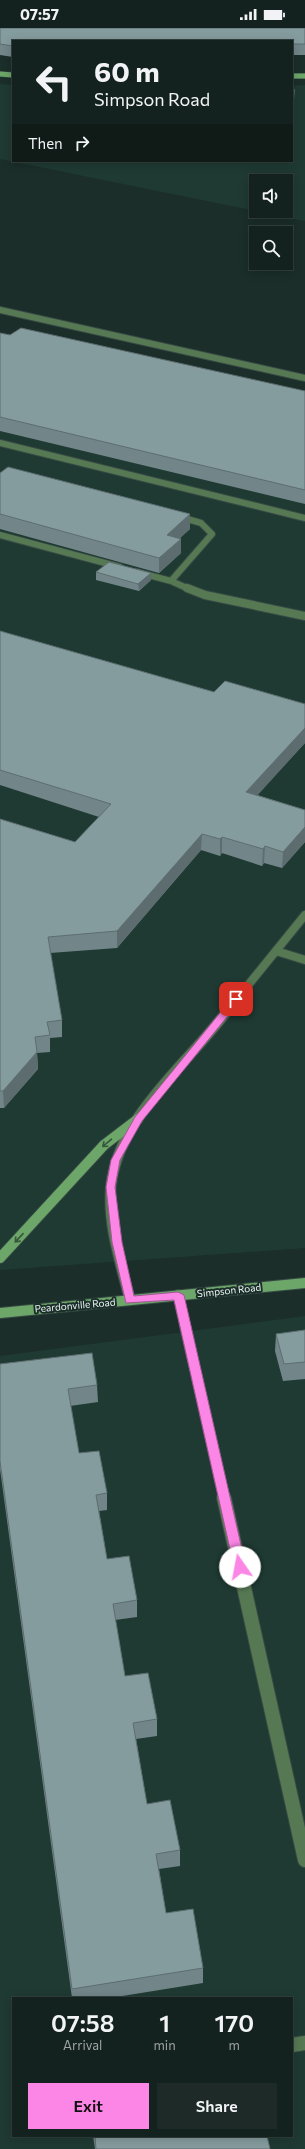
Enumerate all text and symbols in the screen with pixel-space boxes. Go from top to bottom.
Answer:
text: 07:57 [20,5,59,23]
text: 60 m [94,54,160,88]
icon: left [28,56,80,108]
text: Simpson Road [94,88,210,110]
icon: right [71,132,93,154]
text: Then [28,134,63,152]
map controls [249,174,293,270]
button: sound [249,174,293,218]
button: search [249,226,293,270]
pin [219,982,253,1016]
icon: arrive [225,988,247,1010]
one-way arrow [102,1138,112,1147]
one-way arrow [14,1233,23,1243]
street label: Simpson Road [196,1281,262,1299]
street label: Peardonville Road [34,1295,116,1315]
position arrow [219,1546,261,1588]
text: 07:58 [51,2008,114,2037]
text: 1 [159,2008,170,2037]
text: 170 [215,2008,254,2037]
text: Arrival [63,2037,102,2053]
text: min [153,2037,176,2053]
text: m [229,2037,240,2053]
button: Exit [28,2083,149,2129]
button: Share [157,2083,277,2129]

